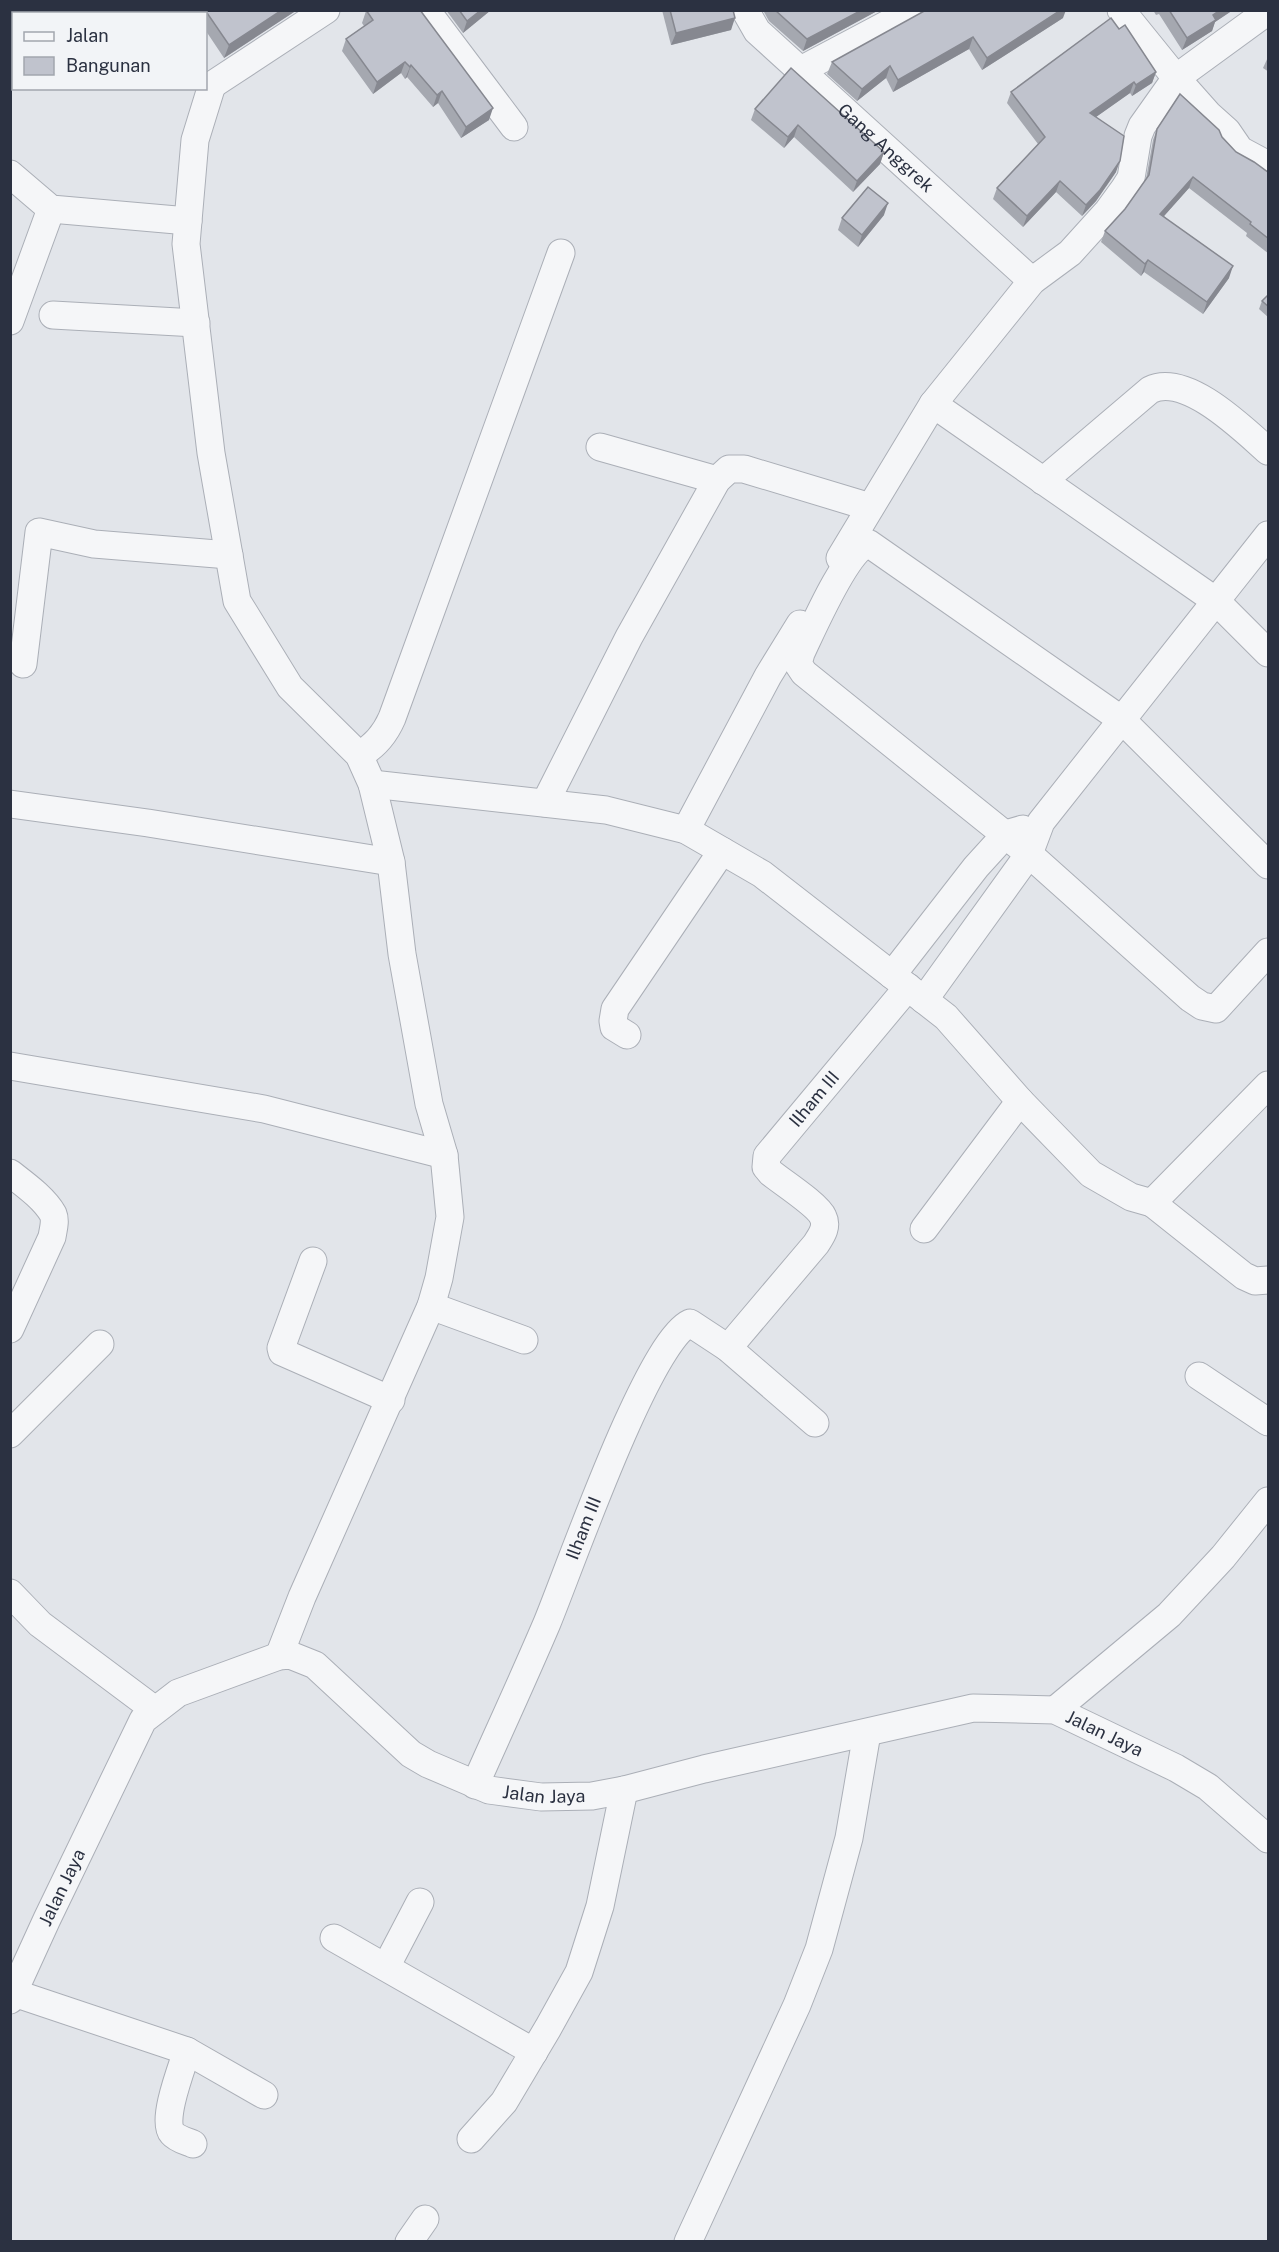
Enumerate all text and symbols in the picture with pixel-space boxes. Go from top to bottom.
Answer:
legend [12,12,207,90]
text: Jalan [66,25,109,46]
text: Bangunan [66,55,151,76]
street label: Gang Anggrek [834,99,938,196]
street label: Ilham III [785,1067,843,1131]
street label: Ilham III [561,1493,605,1563]
street label: Jalan Jaya [1063,1706,1147,1761]
street label: Jalan Jaya [501,1781,586,1807]
street label: Jalan Jaya [34,1845,89,1929]

